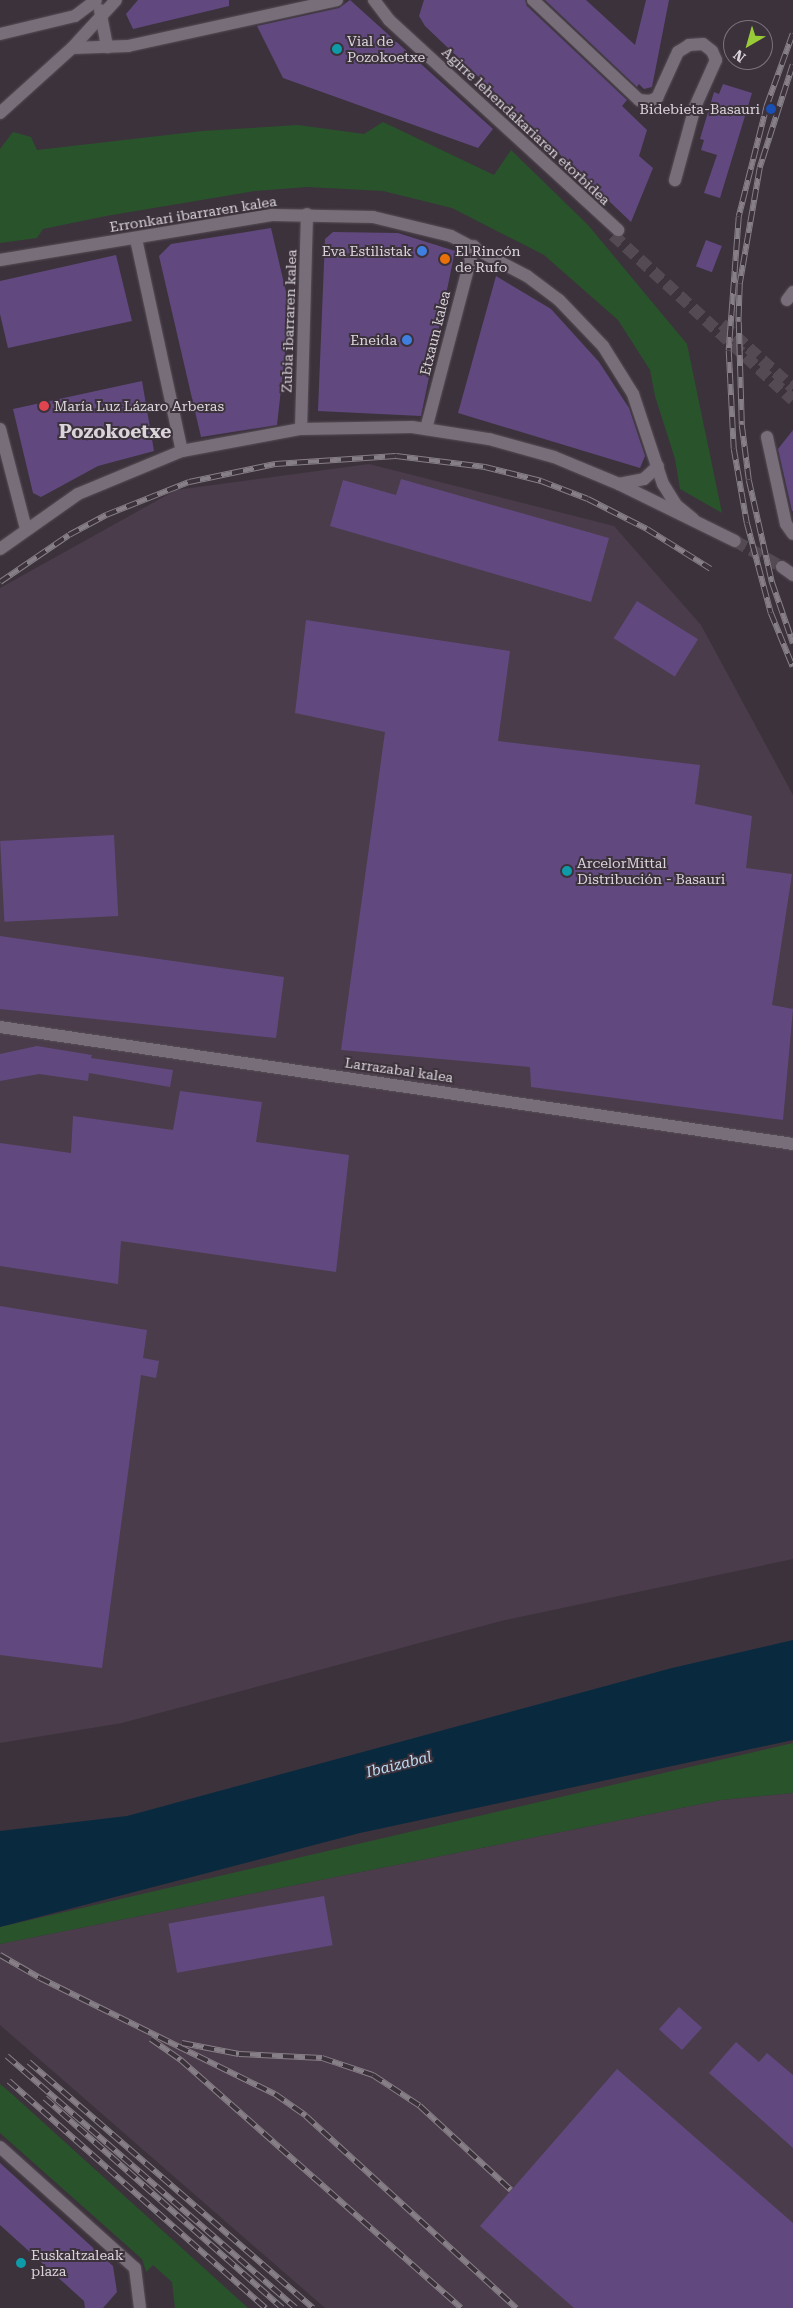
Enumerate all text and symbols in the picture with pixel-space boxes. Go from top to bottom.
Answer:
north arrow [723,20,773,70]
place label: Vial de Pozokoetxe [347,33,425,65]
marker: Vial de Pozokoetxe [331,43,343,55]
street label: Agirre lehendakariaren etorbidea [439,44,613,208]
text: N [730,46,749,66]
place label: Bidebieta-Basauri [640,101,760,117]
marker: Bidebieta-Basauri [764,102,778,116]
street label: Erronkari ibarraren kalea [108,193,278,235]
place label: Eva Estilistak [322,243,412,259]
place label: El Rincón de Rufo [455,243,521,276]
marker: Eva Estilistak [416,245,428,257]
street label: Zubia ibarraren kalea [278,249,300,393]
marker: El Rincón de Rufo [439,253,451,265]
street label: Etxaun kalea [416,289,454,377]
place label: Eneida [350,332,397,348]
marker: Eneida [401,334,413,346]
place label: María Luz Lázaro Arberas [54,398,224,414]
marker: María Luz Lázaro Arberas [38,400,50,412]
district label: Pozokoetxe [59,421,171,443]
place label: ArcelorMittal Distribución - Basauri [577,855,725,888]
marker: ArcelorMittal Distribución - Basauri [561,865,573,877]
street label: Larrazabal kalea [344,1054,454,1086]
water label: Ibaizabal [364,1748,434,1782]
place label: Euskaltzaleak plaza [31,2247,124,2280]
marker: Euskaltzaleak plaza [15,2257,27,2269]

